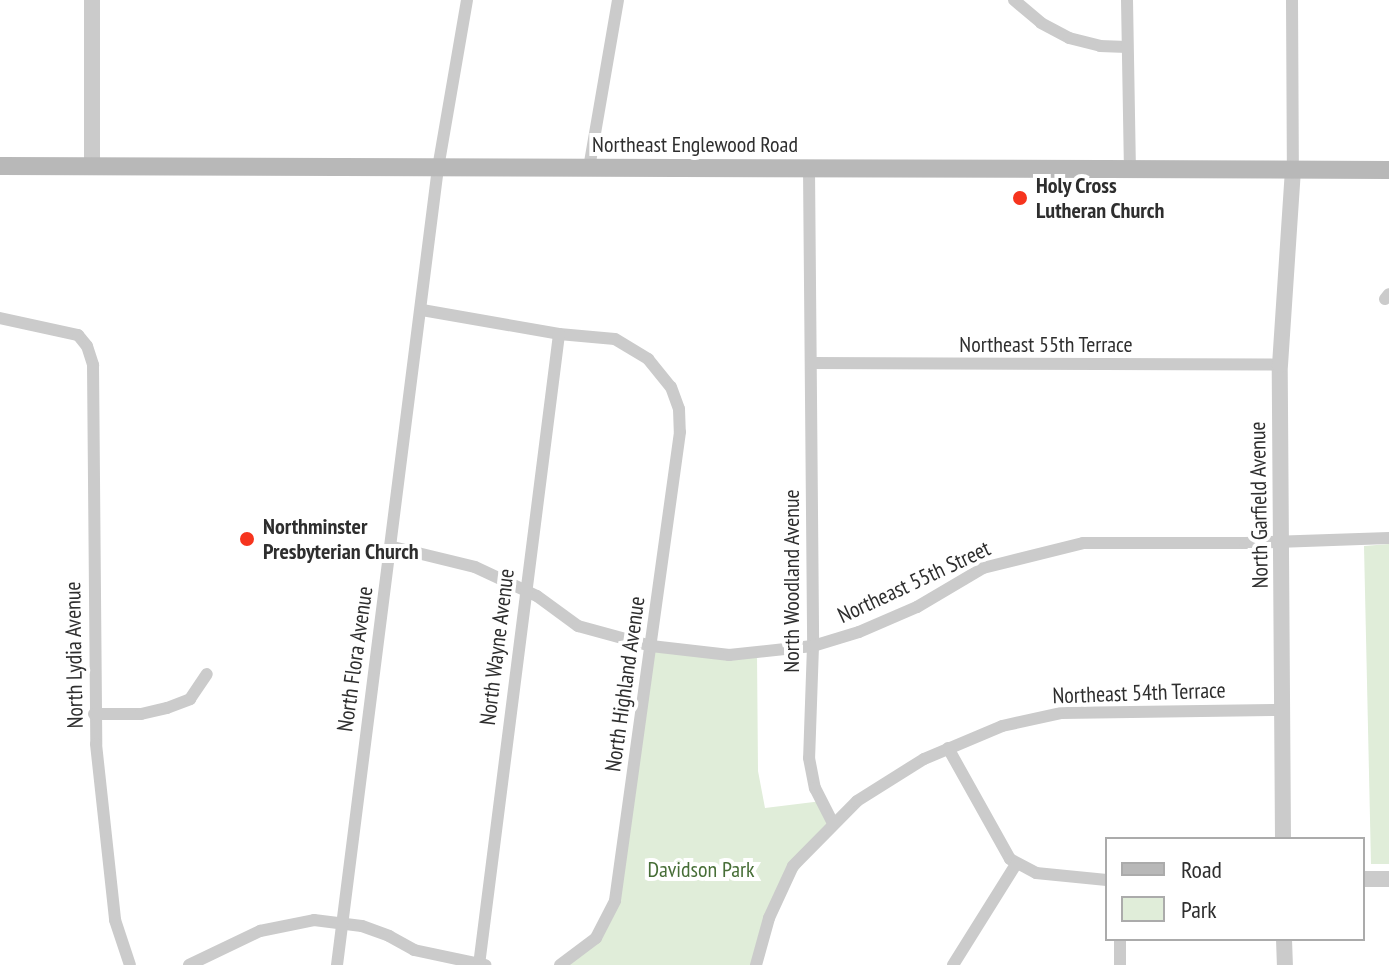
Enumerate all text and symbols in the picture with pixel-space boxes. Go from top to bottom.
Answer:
street label: Northeast Englewood Road [592,132,798,158]
place label: Holy Cross Lutheran Church [1036,172,1165,224]
marker: Holy Cross Lutheran Church [1011,189,1029,207]
street label: Northeast 55th Terrace [959,332,1133,358]
street label: North Garfield Avenue [1244,421,1274,589]
street label: North Woodland Avenue [779,489,805,673]
place label: Northminster Presbyterian Church [263,513,419,564]
marker: Northminster Presbyterian Church [238,530,256,548]
street label: Northeast 55th Street [833,535,995,629]
street label: North Wayne Avenue [474,567,520,727]
street label: North Lydia Avenue [60,581,88,729]
street label: North Flora Avenue [332,584,378,734]
street label: North Highland Avenue [600,594,650,774]
street label: Northeast 54th Terrace [1052,677,1226,709]
legend [1105,837,1365,941]
text: Road [1181,854,1222,885]
park label: Davidson Park [647,857,755,883]
text: Park [1181,894,1217,925]

